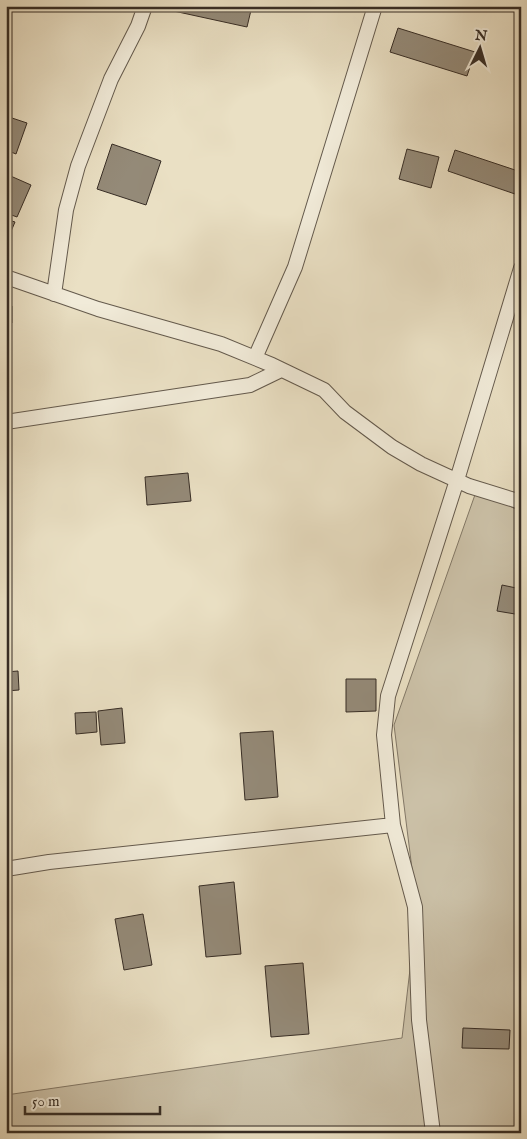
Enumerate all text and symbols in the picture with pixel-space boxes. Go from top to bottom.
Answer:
north arrow [454,22,504,72]
text: N [473,26,488,46]
scale bar [25,1084,160,1116]
text: 50 m [32,1092,60,1111]

